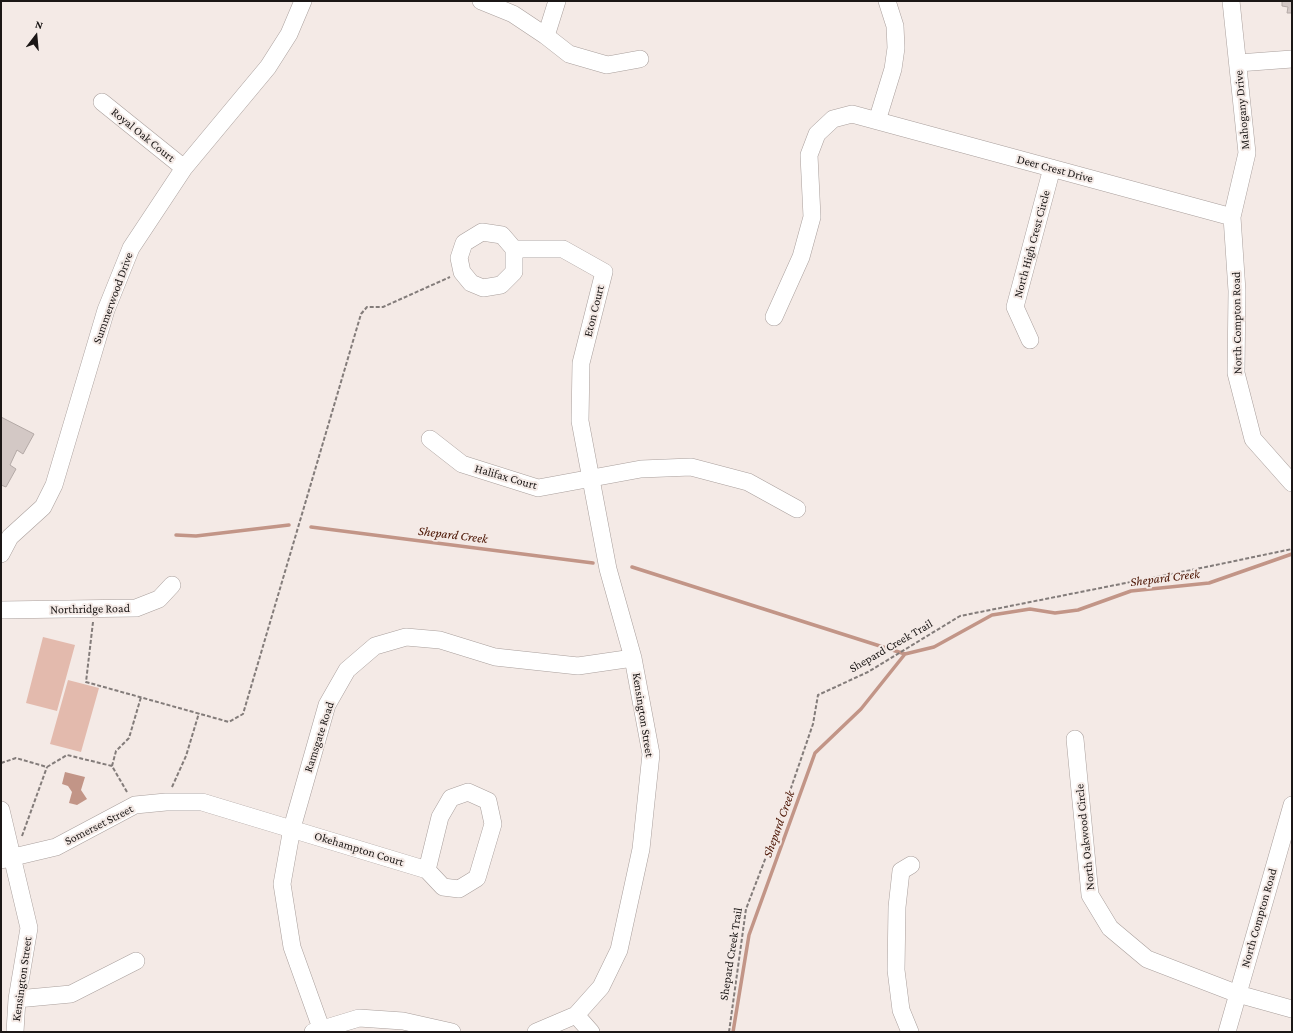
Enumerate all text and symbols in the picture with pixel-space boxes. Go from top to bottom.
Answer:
north arrow [16,16,56,56]
text: N [34,18,45,31]
street label: Mahogany Drive [1231,70,1253,150]
street label: Royal Oak Court [108,105,178,165]
street label: Deer Crest Drive [1015,152,1095,186]
street label: North High Crest Circle [1011,188,1053,300]
street label: Summerwood Drive [90,250,136,346]
street label: North Compton Road [1229,272,1245,374]
street label: Eton Court [581,284,607,338]
street label: Halifax Court [473,461,539,493]
water label: Shepard Creek [417,523,489,547]
water label: Shepard Creek [1129,566,1201,590]
street label: Northridge Road [50,601,130,617]
street label: Shepard Creek Trail [847,616,935,676]
street label: Kensington Street [629,672,657,758]
street label: Ramsgate Road [301,700,337,774]
street label: North Oakwood Circle [1072,783,1098,891]
water label: Shepard Creek [760,789,798,859]
street label: Somerset Street [62,802,136,848]
street label: Okehampton Court [312,829,406,869]
street label: North Compton Road [1238,867,1280,969]
street label: Shepard Creek Trail [717,907,745,1001]
street label: Kensington Street [9,936,35,1022]

